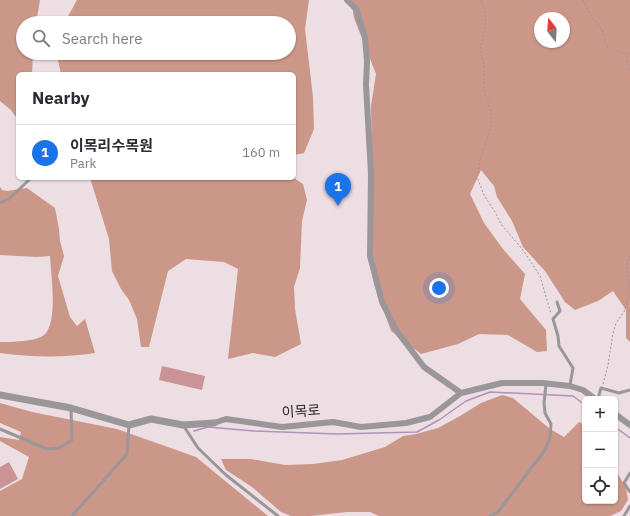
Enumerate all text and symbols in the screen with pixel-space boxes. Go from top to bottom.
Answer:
north arrow [534,12,570,48]
search box [16,16,296,60]
icon: search [30,27,52,49]
text: Search here [62,29,142,48]
text: Nearby [32,87,90,109]
text: 이목리수목원 [70,136,153,155]
text: 1 [41,144,49,161]
text: 160 m [242,144,280,161]
text: Park [70,155,96,172]
pin: 1 [325,173,351,206]
your location [429,278,449,298]
map controls [582,396,618,504]
button: + [582,396,618,432]
street label: 이목로 [281,401,321,421]
button: − [582,432,618,468]
button: locate [582,468,618,504]

